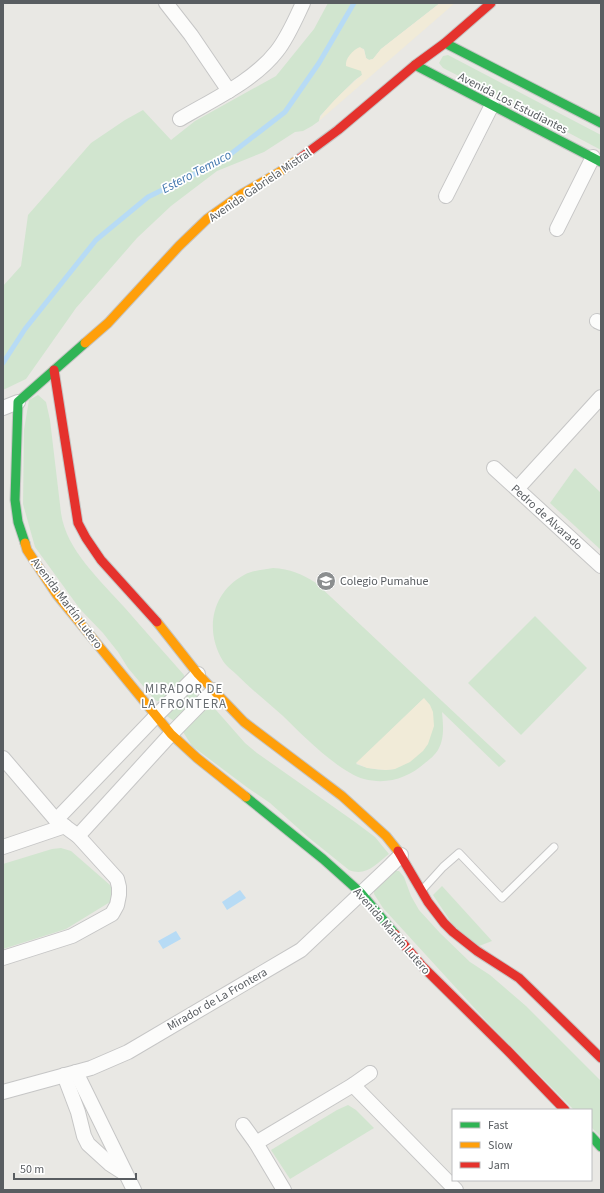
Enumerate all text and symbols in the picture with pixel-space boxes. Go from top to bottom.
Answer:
street label: Avenida Los Estudiantes [455,68,571,138]
street label: Avenida Gabriela Mistral [205,145,315,226]
water label: Estero Temuco [158,146,235,198]
street label: Pedro de Alvarado [507,481,586,554]
street label: Avenida Martín Lutero [27,554,107,652]
school or university icon: Colegio Pumahue [315,570,337,592]
place label: Colegio Pumahue [340,573,429,590]
district label: MIRADOR DE LA FRONTERA [141,680,227,713]
street label: Avenida Martín Lutero [349,884,434,978]
street label: Mirador de La Frontera [164,964,271,1035]
legend [452,1109,592,1181]
text: Fast [488,1117,508,1134]
text: Slow [488,1137,513,1154]
scale bar [14,1155,136,1181]
text: Jam [488,1157,510,1174]
text: 50 m [20,1161,44,1178]

